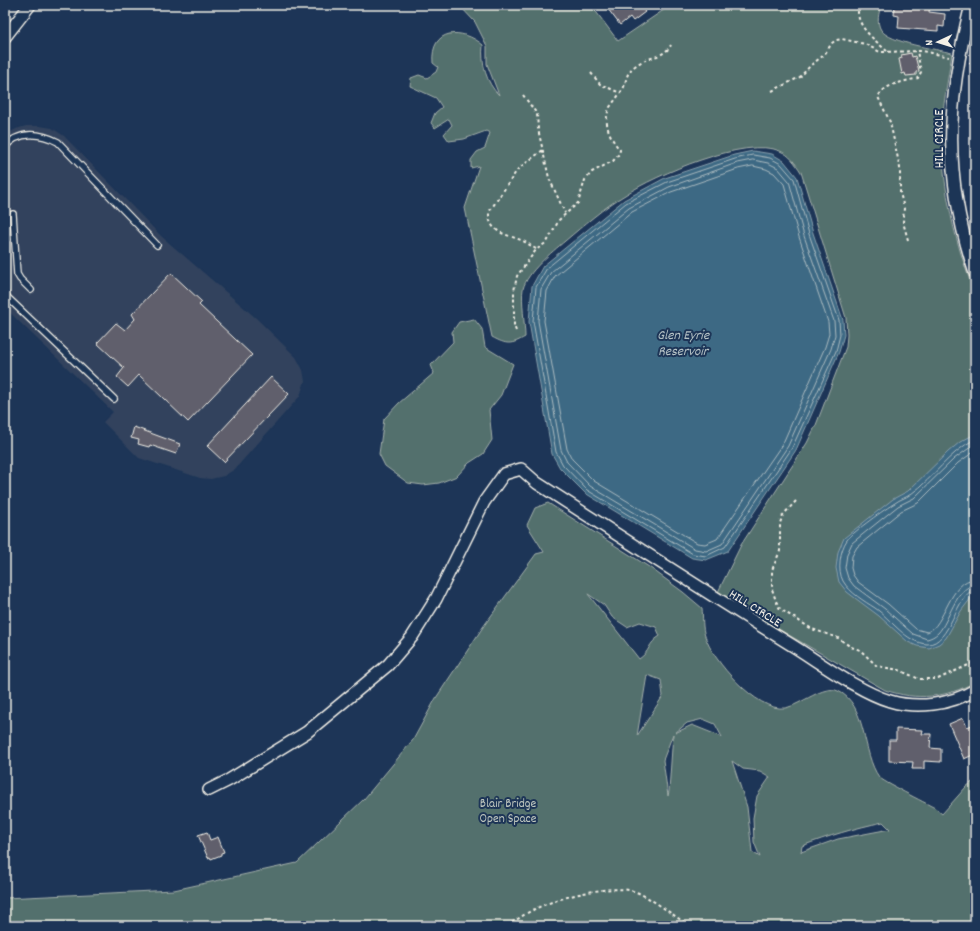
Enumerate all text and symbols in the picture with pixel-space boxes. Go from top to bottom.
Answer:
north arrow [918,22,958,62]
text: N [922,39,938,46]
street label: HILL CIRCLE [931,110,950,168]
water label: Glen Eyrie Reservoir [657,326,710,362]
street label: HILL CIRCLE [725,586,785,633]
park label: Blair Bridge Open Space [480,795,537,829]

